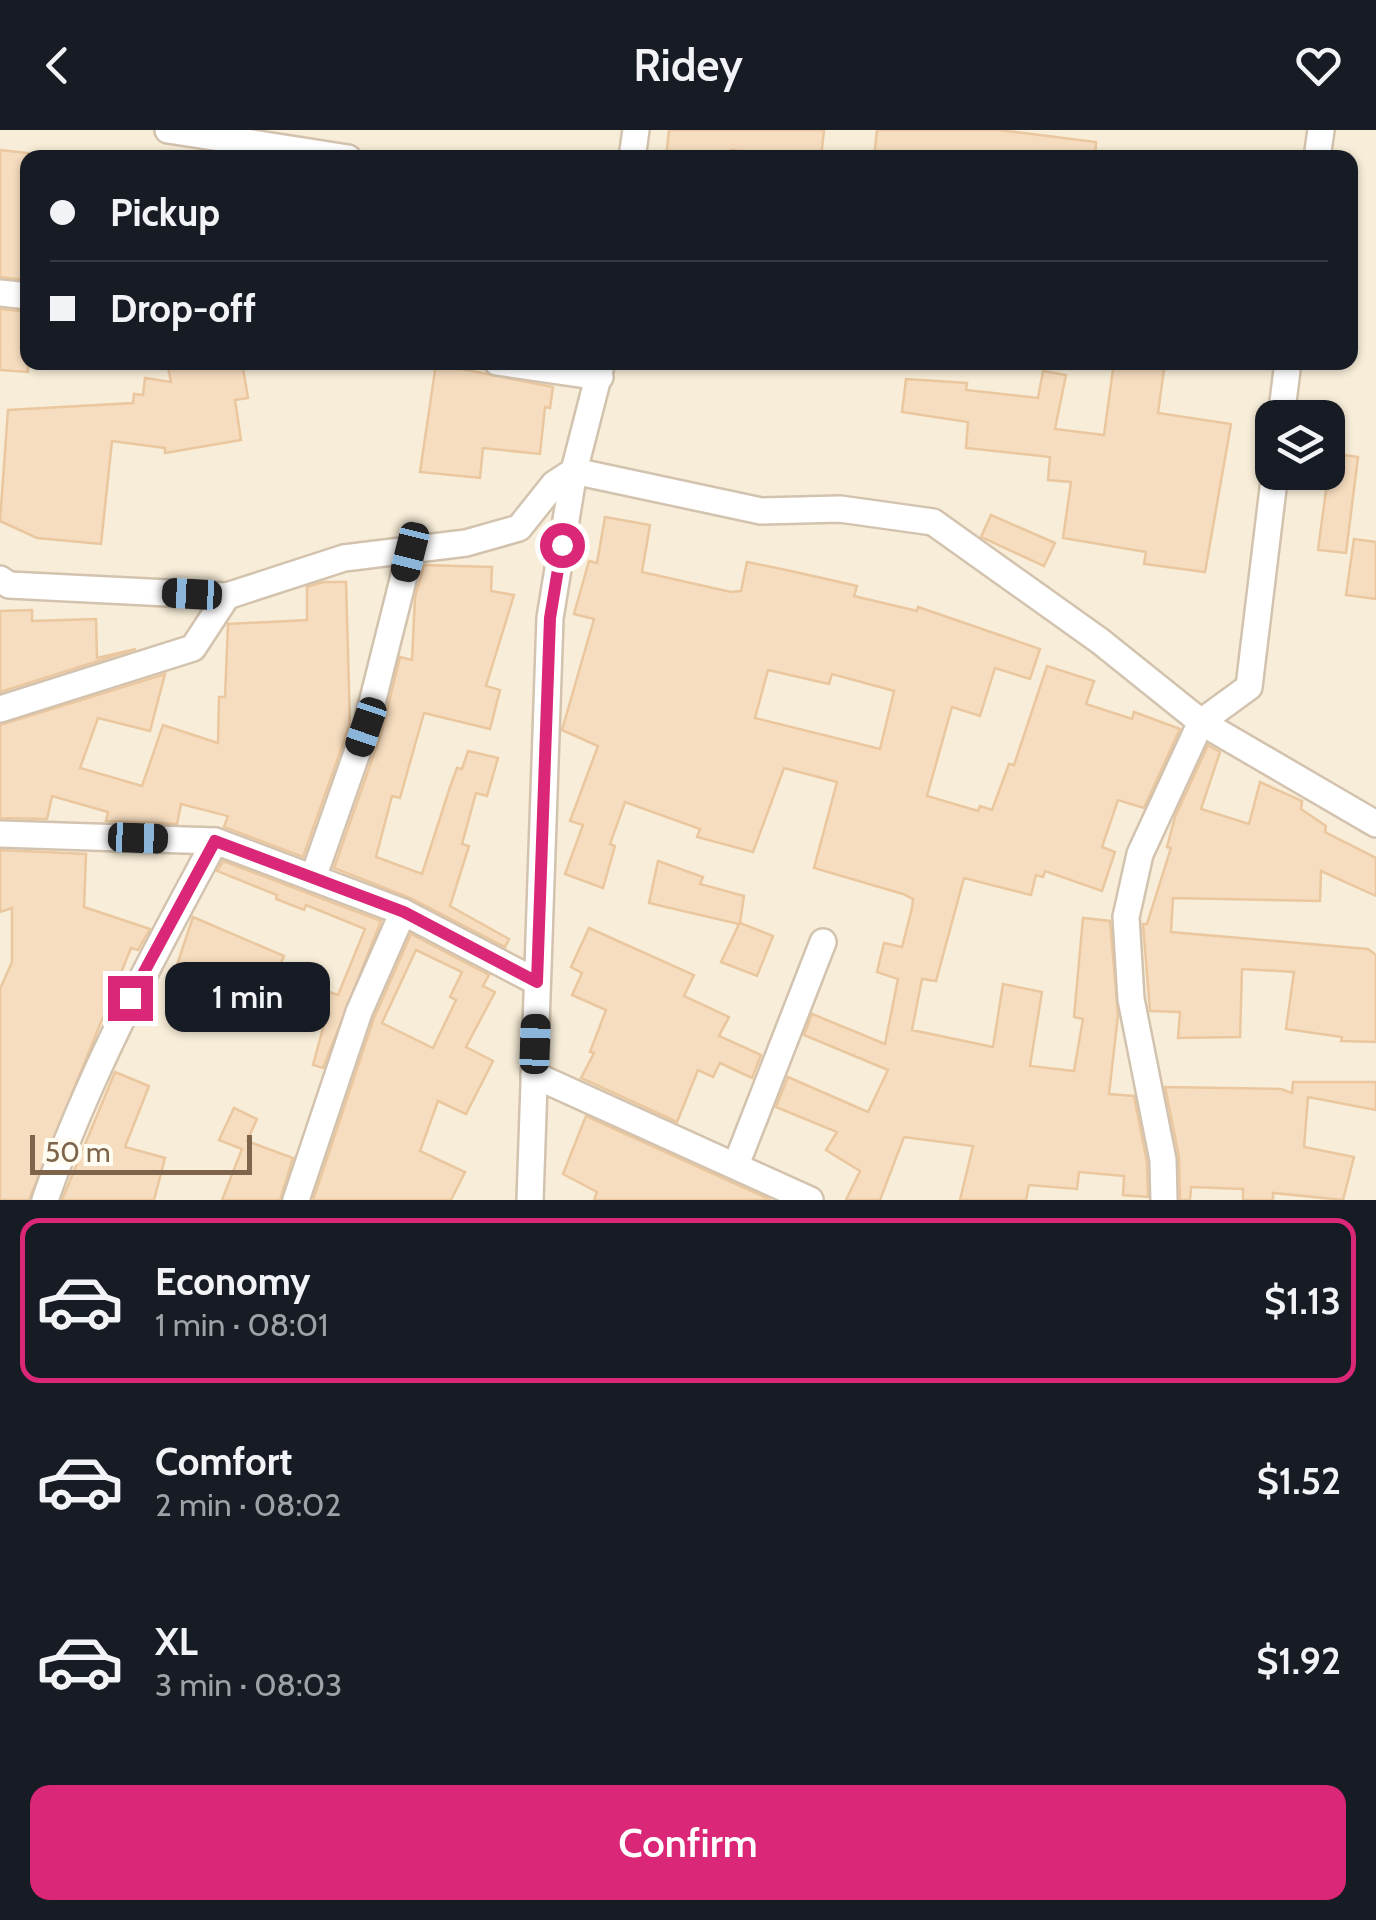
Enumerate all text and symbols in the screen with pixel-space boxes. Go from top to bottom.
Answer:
icon: back [30,38,85,93]
text: Ridey [633,38,743,92]
icon: heart [1291,38,1346,93]
text: Pickup [110,189,220,236]
text: Drop-off [110,285,256,332]
map controls [1255,400,1345,490]
button: layers [1255,400,1345,490]
car [388,519,432,585]
route start [540,523,585,568]
car [161,577,223,611]
car [342,694,390,760]
car [107,822,169,854]
callout: 1 min [165,963,330,1033]
route end [108,976,153,1021]
text: 1 min [212,977,283,1016]
car [519,1013,551,1075]
scale bar [30,1130,252,1174]
text: 50 m [45,1135,111,1169]
icon: car [35,1256,125,1346]
text: Economy [155,1258,310,1305]
text: $1.13 [1264,1277,1341,1324]
text: 1 min · 08:01 [155,1305,329,1344]
icon: car [35,1436,125,1526]
text: Comfort [155,1438,292,1485]
text: $1.52 [1257,1457,1341,1504]
text: 2 min · 08:02 [155,1485,341,1524]
icon: car [35,1616,125,1706]
text: XL [155,1618,198,1665]
text: $1.92 [1256,1637,1341,1684]
text: 3 min · 08:03 [155,1665,342,1704]
button: Confirm [30,1785,1346,1900]

